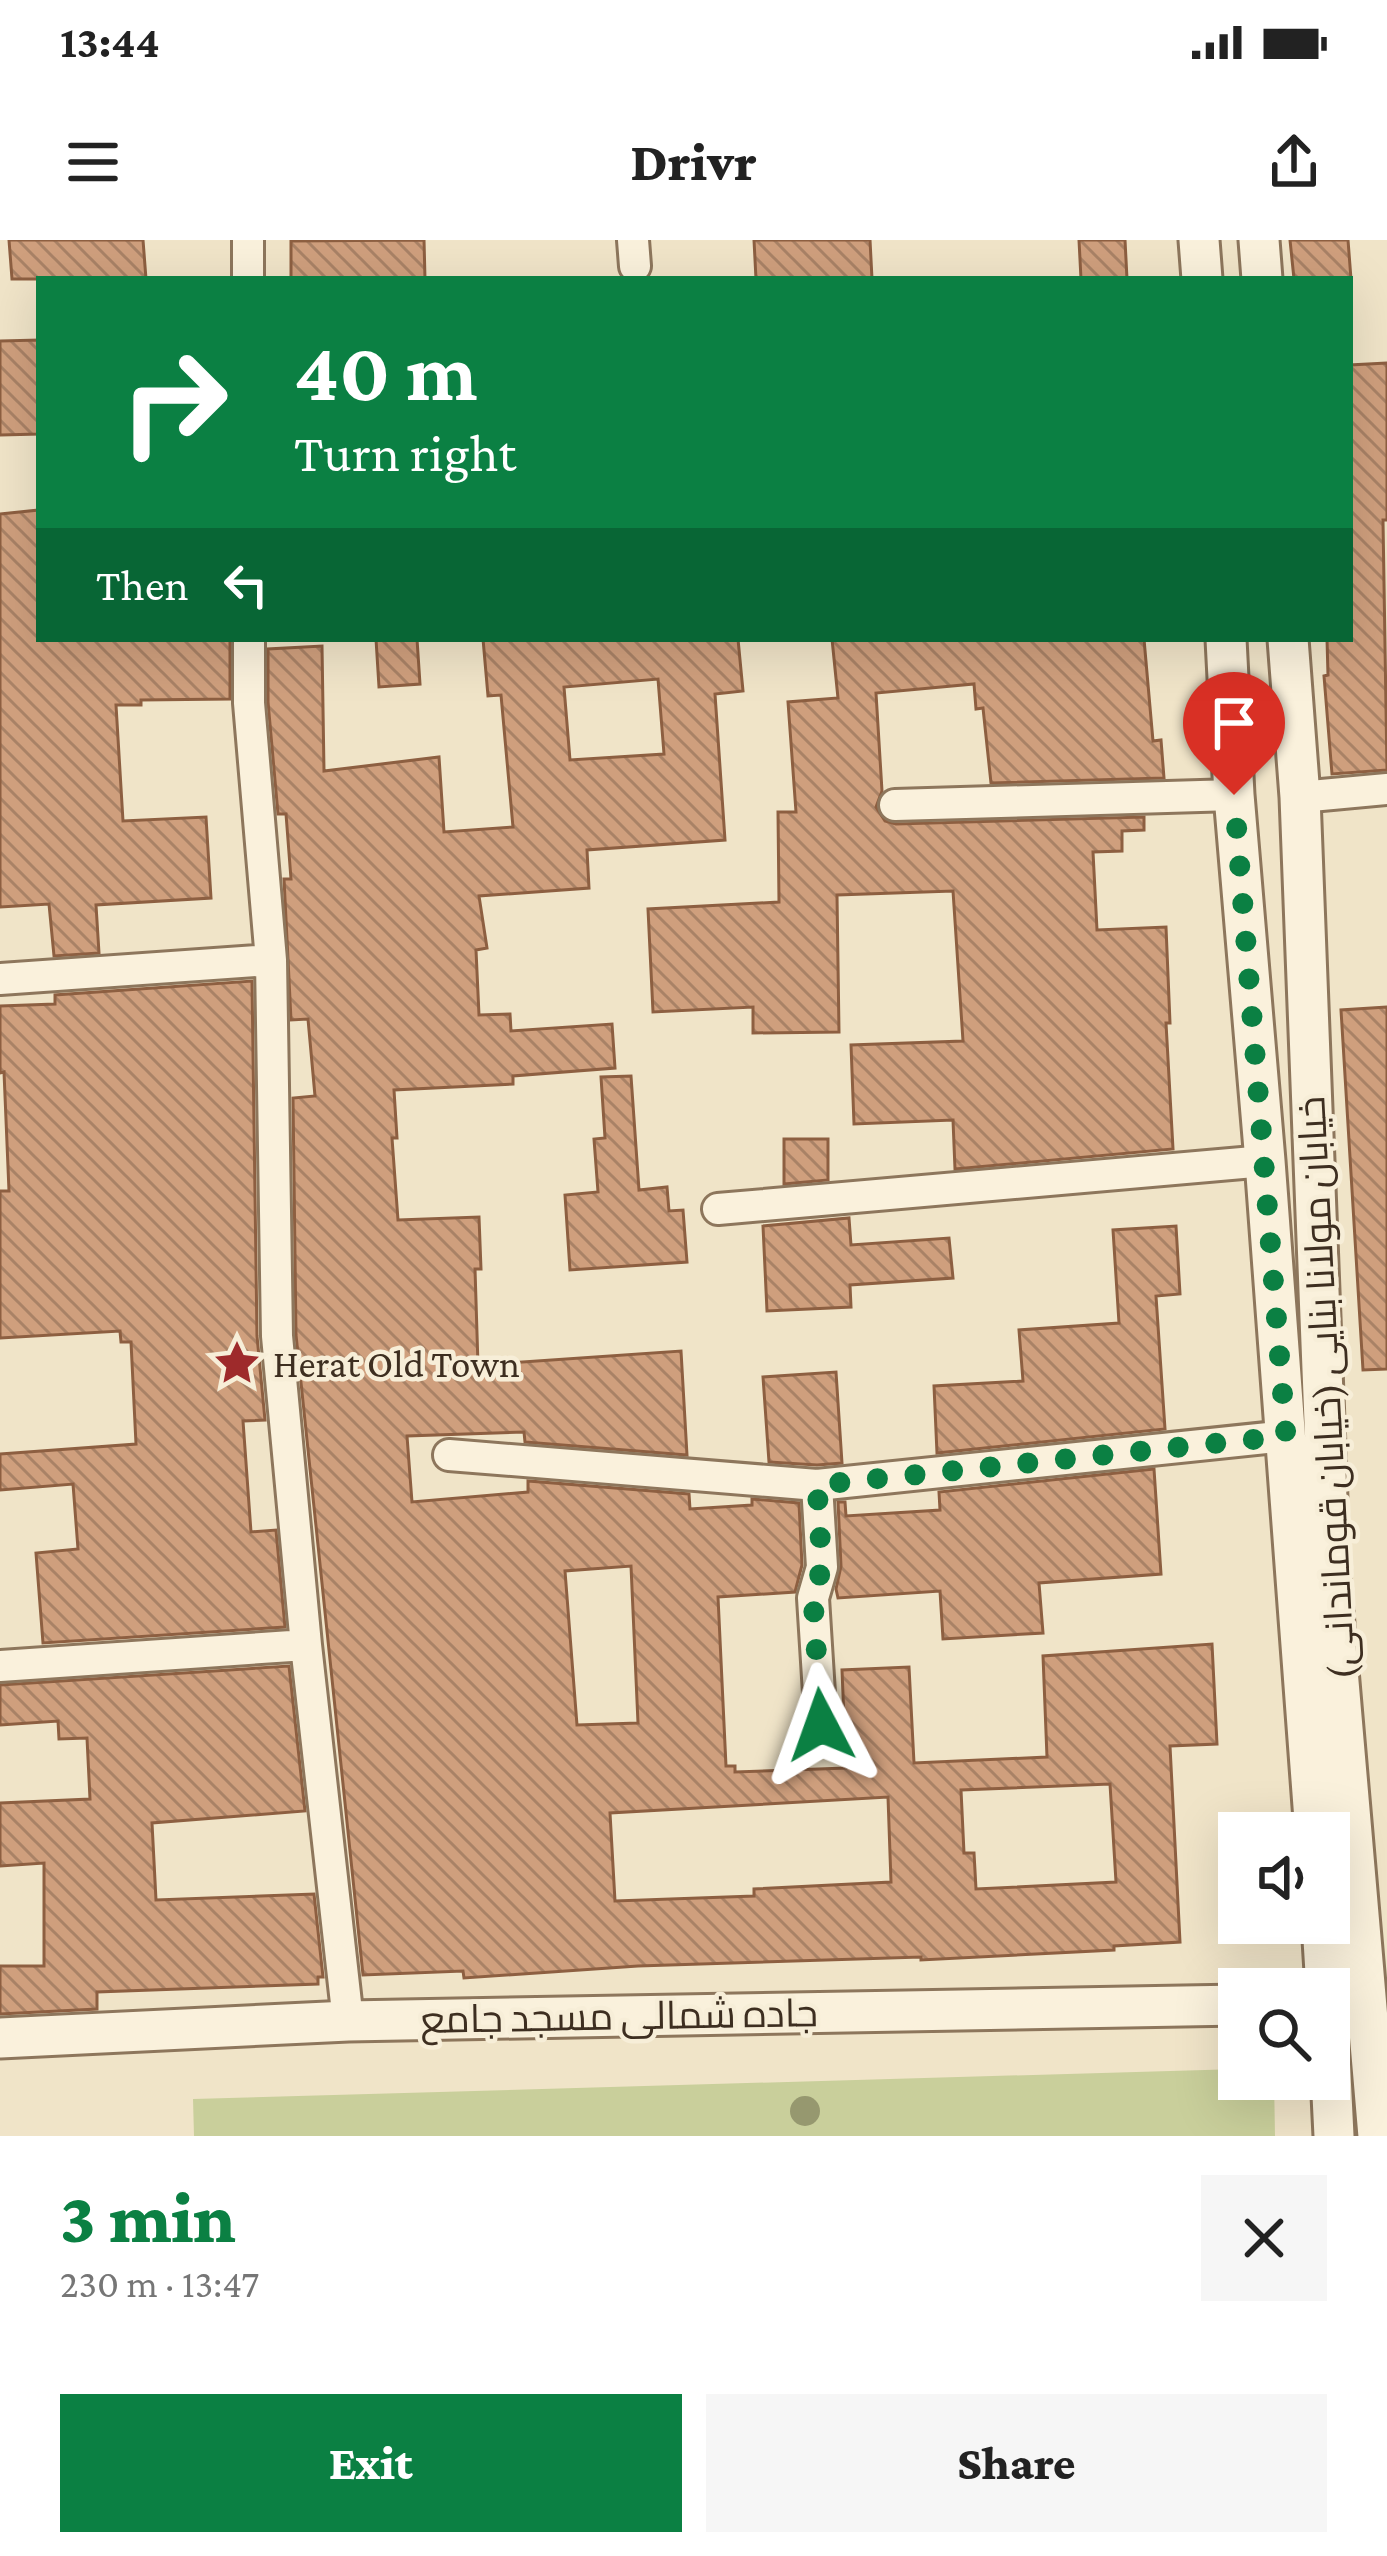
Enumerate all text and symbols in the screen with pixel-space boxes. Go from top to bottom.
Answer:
text: 13:44 [60,17,160,67]
icon: menu [60,129,126,195]
icon: share [1261,129,1327,195]
text: Drivr [630,132,757,192]
icon: right [96,324,252,480]
text: 40 m [294,325,478,418]
text: Turn right [294,423,516,483]
icon: left [213,552,279,618]
text: Then [96,560,189,610]
pin [1183,672,1285,795]
icon: arrive [1201,690,1267,756]
street label: خیابان مولانا بنایی (خیابان قوماندانی) [1289,1095,1365,1681]
place icon: Herat Old Town [212,1338,262,1388]
place label: Herat Old Town [273,1342,520,1385]
position arrow [758,1662,884,1788]
map controls [1218,1812,1350,2100]
button: sound [1218,1812,1350,1944]
button: search [1218,1968,1350,2100]
street label: جاده شمالی مسجد جامع [420,1991,818,2046]
button: close [1201,2175,1327,2301]
text: 3 min [60,2177,236,2257]
text: 230 m · 13:47 [60,2262,259,2305]
button: Exit [60,2394,682,2532]
button: Share [706,2394,1327,2532]

